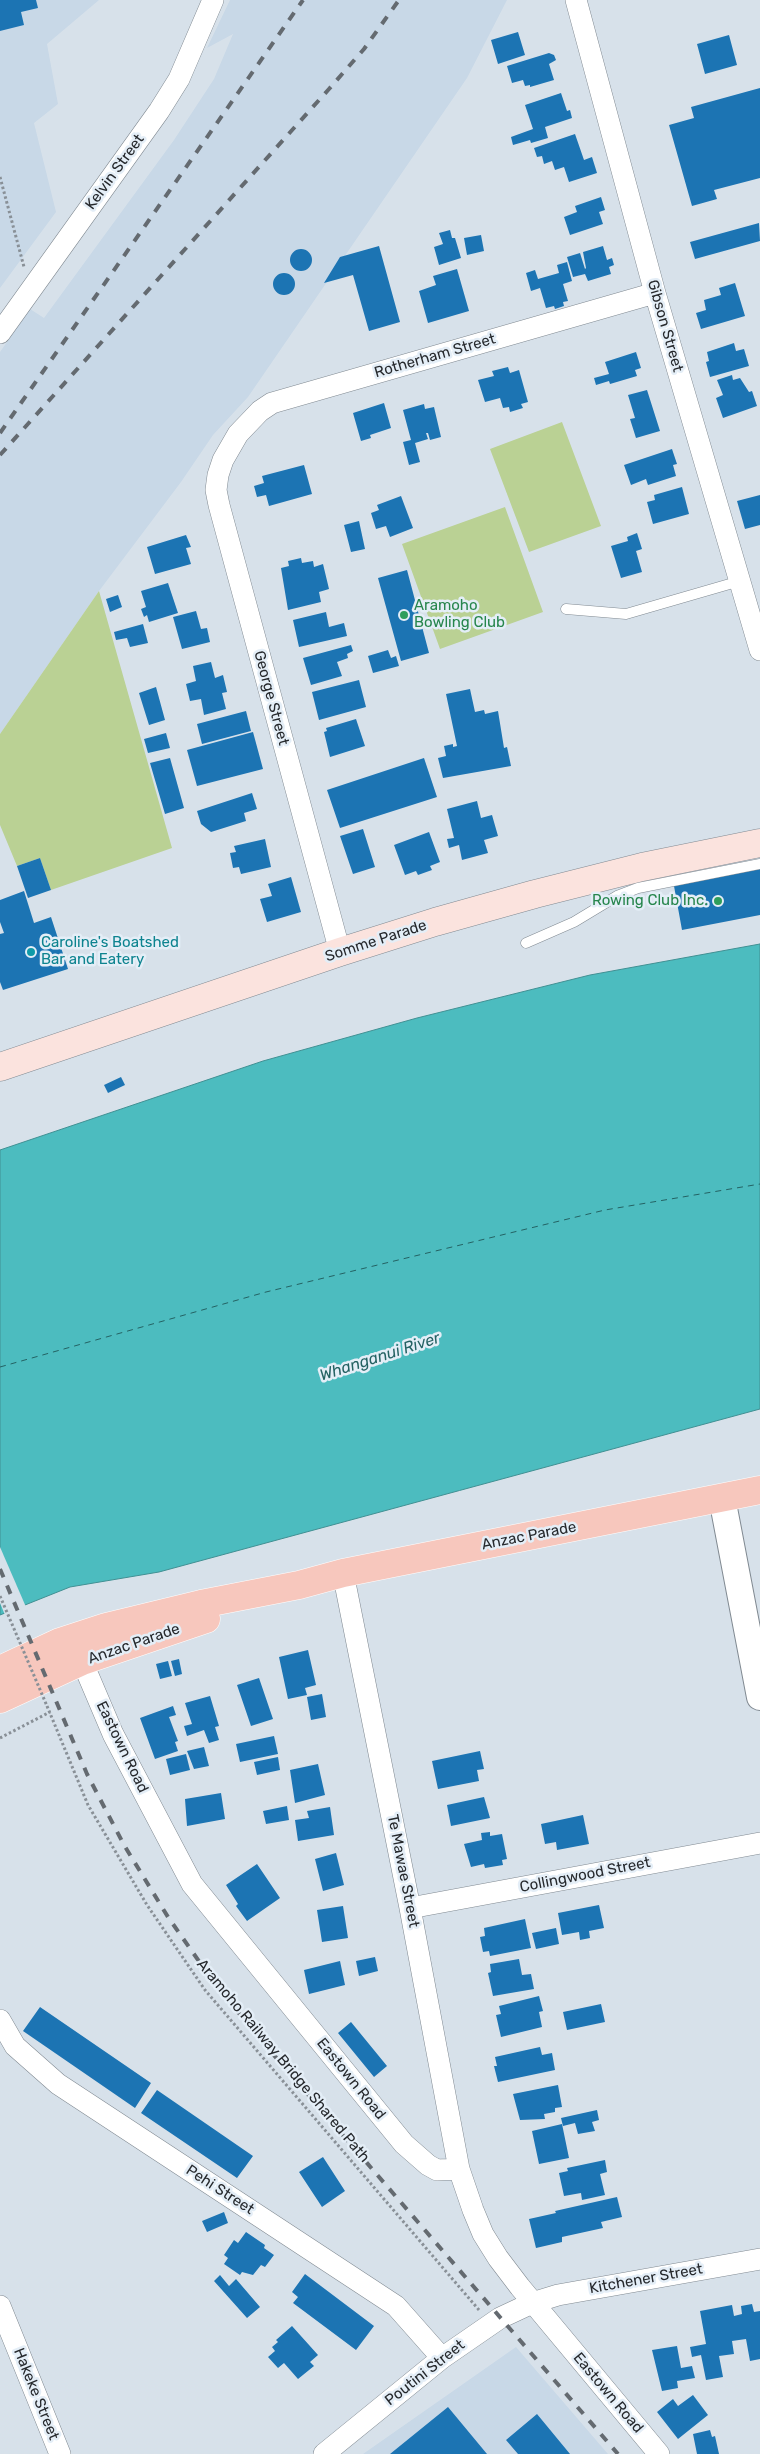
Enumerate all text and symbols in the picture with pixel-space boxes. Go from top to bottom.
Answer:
street label: Kelvin Street [82,131,148,213]
street label: Gibson Street [643,278,687,374]
street label: Rotherham Street [372,330,498,382]
place label: Aramoho Bowling Club [414,597,505,632]
marker: Aramoho Bowling Club [398,609,410,621]
street label: George Street [250,649,292,747]
place label: Rowing Club Inc. [592,892,708,910]
marker: Rowing Club Inc. [712,895,724,907]
street label: Somme Parade [323,916,429,966]
place label: Caroline's Boatshed Bar and Eatery [41,934,179,969]
marker: Caroline's Boatshed Bar and Eatery [25,946,37,958]
water label: Whanganui River [317,1328,443,1386]
street label: Anzac Parade [480,1518,578,1554]
street label: Anzac Parade [86,1620,182,1668]
street label: Eastown Road [92,1698,152,1796]
street label: Te Mawae Street [383,1813,423,1929]
street label: Collingwood Street [518,1854,652,1896]
street label: Aramoho Railway Bridge Shared Path [193,1956,373,2166]
street label: Eastown Road [313,2035,389,2123]
street label: Pehi Street [183,2161,257,2219]
street label: Kitchener Street [588,2260,704,2298]
street label: Poutini Street [381,2336,469,2410]
street label: Hakeke Street [9,2345,63,2443]
street label: Eastown Road [569,2349,647,2437]

